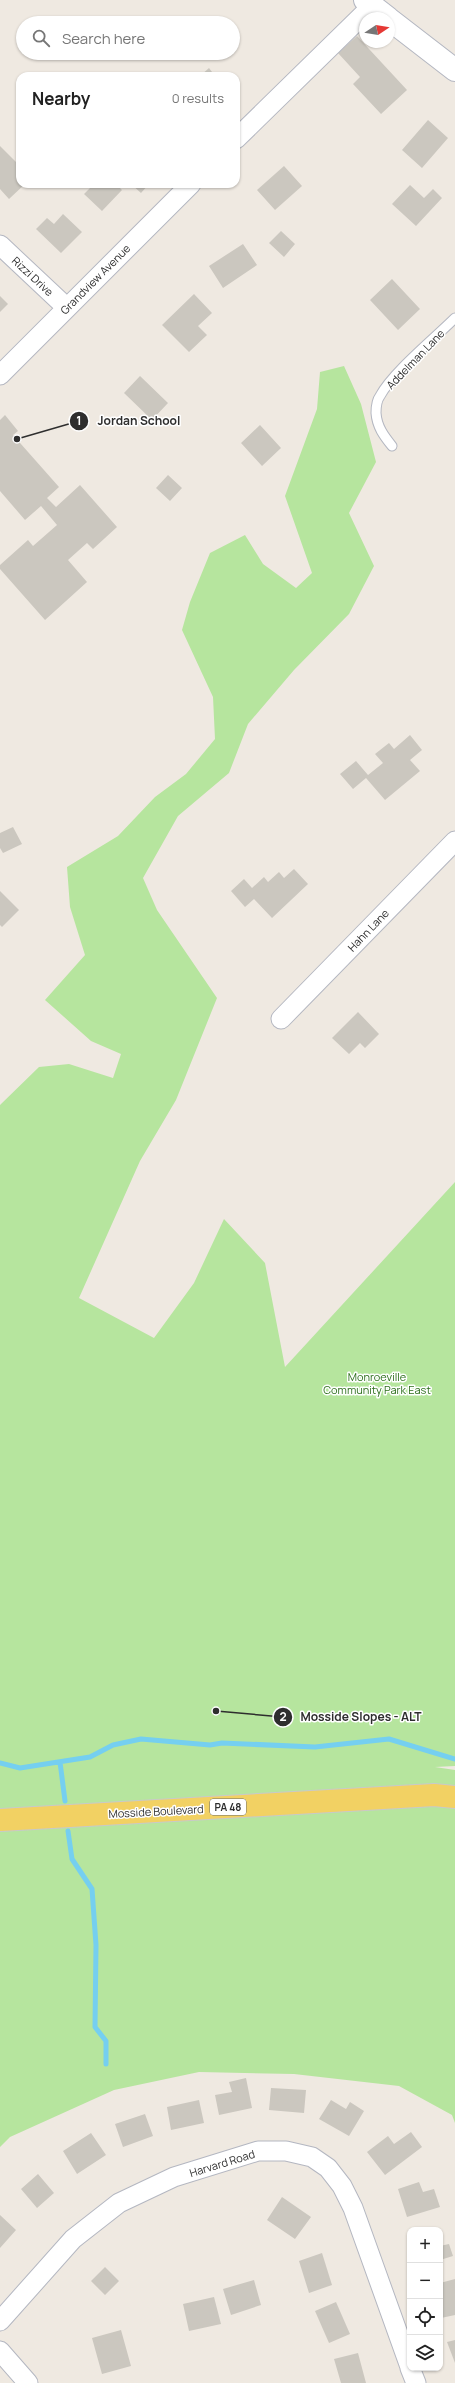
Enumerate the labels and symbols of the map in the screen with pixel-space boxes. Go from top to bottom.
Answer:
north arrow [359,12,395,48]
street label: Grandview Avenue [57,240,134,317]
street label: Rizzi Drive [9,253,57,299]
street label: Addelman Lane [383,325,448,392]
callout: Jordan School [69,409,188,433]
text: 1 [76,412,82,429]
text: Jordan School [98,412,180,429]
street label: Hahn Lane [344,905,392,954]
park label: Monroeville Community Park East [323,1369,431,1397]
callout: Mosside Slopes - ALT [273,1705,430,1729]
text: 2 [279,1708,287,1725]
text: Mosside Slopes - ALT [300,1708,422,1725]
road number: PA 48 [210,1799,246,1815]
street label: Mosside Boulevard [108,1801,204,1821]
street label: Harvard Road [187,2146,257,2180]

